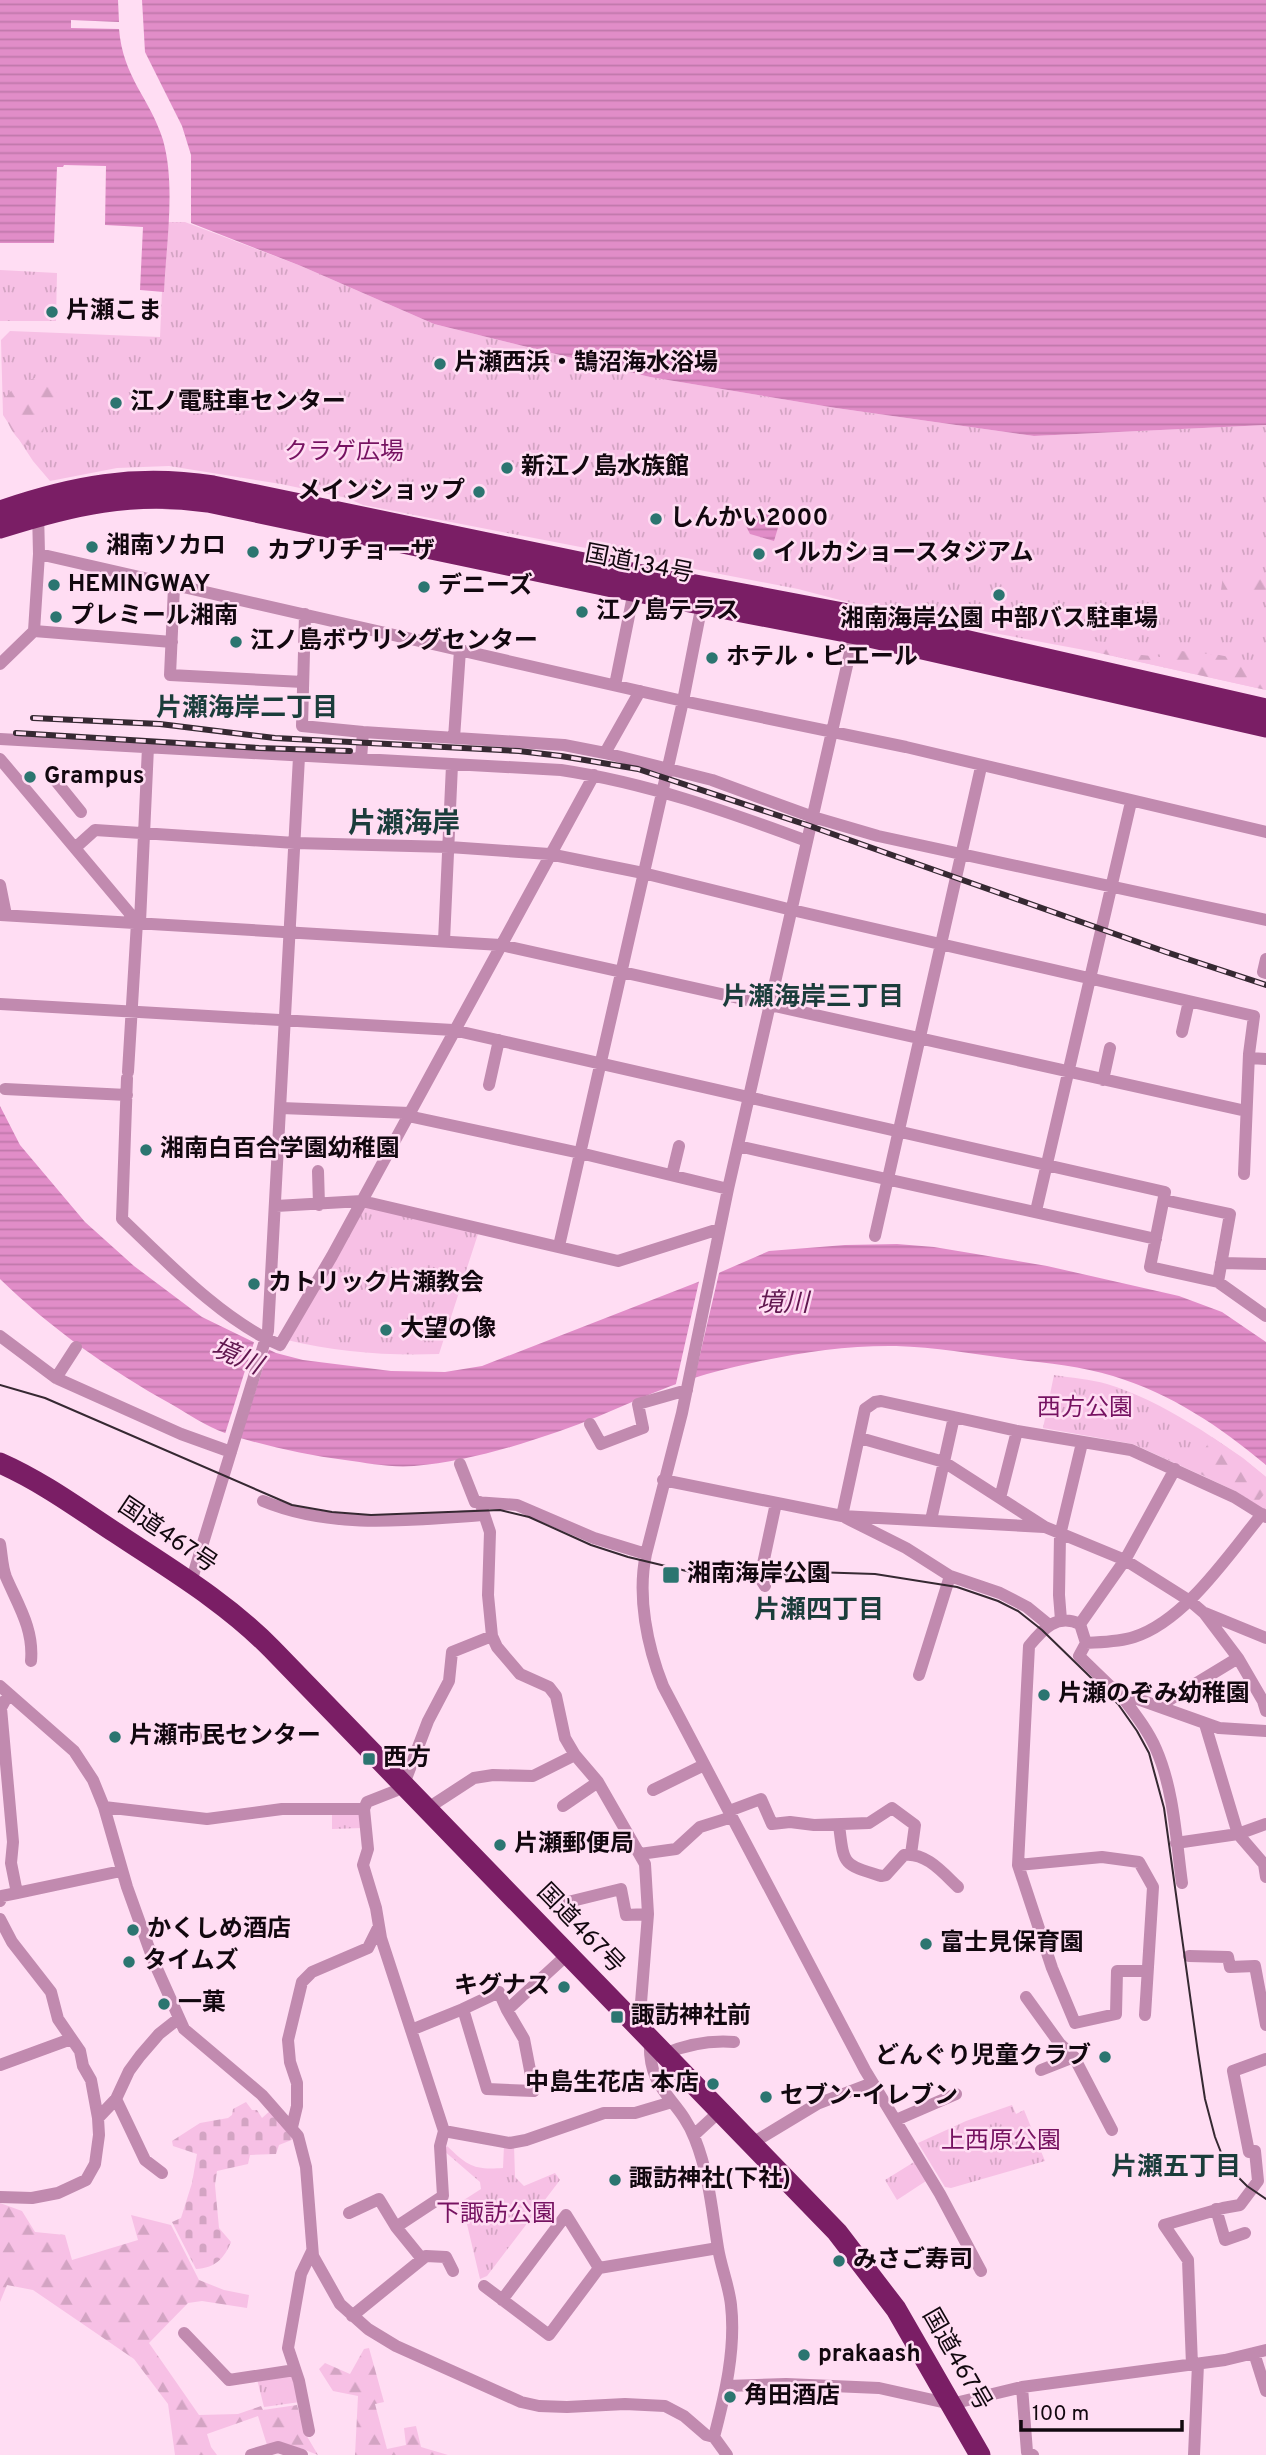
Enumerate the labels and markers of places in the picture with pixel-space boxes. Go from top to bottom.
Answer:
place label: 片瀬こま [66,297,162,327]
marker: 片瀬こま [44,304,60,320]
place label: 片瀬西浜・鵠沼海水浴場 [454,349,718,379]
marker: 片瀬西浜・鵠沼海水浴場 [432,356,448,372]
place label: 江ノ電駐車センター [130,388,346,418]
marker: 江ノ電駐車センター [108,395,124,411]
place label: 新江ノ島水族館 [521,453,689,483]
marker: 新江ノ島水族館 [499,460,515,476]
place label: メインショップ [297,477,465,507]
marker: メインショップ [471,484,487,500]
place label: しんかい2000 [670,504,828,534]
marker: しんかい2000 [648,511,664,527]
place label: 湘南ソカロ [106,532,226,562]
place label: カプリチョーザ [267,537,435,567]
marker: 湘南ソカロ [84,539,100,555]
place label: イルカショースタジアム [773,539,1033,569]
marker: カプリチョーザ [245,544,261,560]
marker: イルカショースタジアム [751,546,767,562]
place label: HEMINGWAY [68,570,210,600]
place label: デニーズ [438,572,533,602]
marker: HEMINGWAY [46,577,62,593]
marker: デニーズ [416,579,432,595]
marker: 湘南海岸公園 中部バス駐車場 [991,587,1007,603]
place label: 江ノ島テラス [596,597,740,627]
place label: プレミール湘南 [70,602,238,632]
marker: 江ノ島テラス [574,604,590,620]
place label: 湘南海岸公園 中部バス駐車場 [840,605,1158,635]
marker: プレミール湘南 [48,609,64,625]
place label: 江ノ島ボウリングセンター [250,627,538,657]
marker: 江ノ島ボウリングセンター [228,634,244,650]
place label: ホテル・ピエール [726,643,918,673]
marker: ホテル・ピエール [704,650,720,666]
place label: Grampus [44,762,145,792]
marker: Grampus [22,769,38,785]
place label: 湘南白百合学園幼稚園 [160,1135,400,1165]
marker: 湘南白百合学園幼稚園 [138,1142,154,1158]
place label: カトリック片瀬教会 [268,1269,484,1299]
marker: カトリック片瀬教会 [246,1276,262,1292]
place label: 大望の像 [400,1315,496,1345]
marker: 大望の像 [378,1322,394,1338]
place label: 湘南海岸公園 [687,1560,831,1590]
marker: 湘南海岸公園 [661,1565,681,1585]
place label: 片瀬のぞみ幼稚園 [1058,1680,1250,1710]
marker: 片瀬のぞみ幼稚園 [1036,1687,1052,1703]
place label: 片瀬市民センター [129,1722,321,1752]
marker: 片瀬市民センター [107,1729,123,1745]
place label: 西方 [383,1744,431,1774]
marker: 西方 [361,1751,377,1767]
place label: 片瀬郵便局 [514,1830,634,1860]
marker: 片瀬郵便局 [492,1837,508,1853]
place label: かくしめ酒店 [147,1915,291,1945]
marker: かくしめ酒店 [125,1922,141,1938]
place label: 富士見保育園 [940,1929,1084,1959]
marker: 富士見保育園 [918,1936,934,1952]
place label: タイムズ [143,1947,239,1977]
marker: タイムズ [121,1954,137,1970]
place label: キグナス [454,1972,550,2002]
marker: キグナス [556,1979,572,1995]
place label: 一菓 [178,1989,226,2019]
marker: 一菓 [156,1996,172,2012]
place label: 諏訪神社前 [631,2002,751,2032]
marker: 諏訪神社前 [609,2009,625,2025]
place label: どんぐり児童クラブ [875,2042,1091,2072]
marker: どんぐり児童クラブ [1097,2049,1113,2065]
place label: 中島生花店 本店 [525,2069,699,2099]
marker: 中島生花店 本店 [705,2076,721,2092]
place label: セブン-イレブン [780,2082,958,2112]
marker: セブン-イレブン [758,2089,774,2105]
place label: 諏訪神社(下社) [629,2165,791,2195]
marker: 諏訪神社(下社) [607,2172,623,2188]
place label: みさご寿司 [853,2246,973,2276]
marker: みさご寿司 [831,2253,847,2269]
place label: prakaash [818,2340,921,2370]
marker: prakaash [796,2347,812,2363]
place label: 角田酒店 [744,2382,840,2412]
marker: 角田酒店 [722,2389,738,2405]

